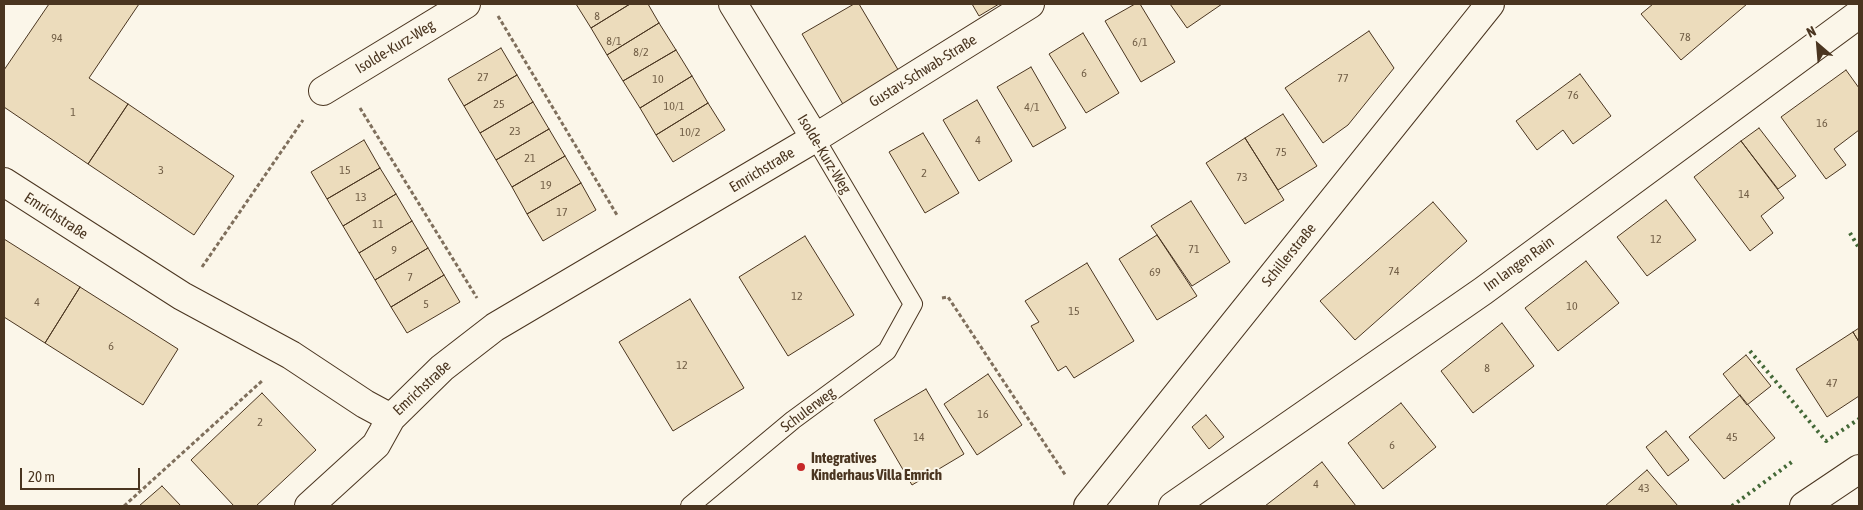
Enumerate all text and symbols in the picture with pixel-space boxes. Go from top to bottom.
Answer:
house number: 8 [594,9,600,23]
street label: Isolde-Kurz-Weg [352,16,438,78]
north arrow [1793,20,1843,70]
text: N [1804,23,1818,41]
house number: 78 [1679,30,1691,44]
house number: 94 [51,31,63,45]
street label: Gustav-Schwab-Straße [866,31,980,111]
house number: 8/1 [606,34,622,48]
house number: 6/1 [1132,35,1148,49]
house number: 8/2 [633,45,649,59]
house number: 6 [1081,66,1087,80]
house number: 27 [477,70,489,84]
house number: 77 [1337,71,1349,85]
house number: 10 [652,72,664,86]
house number: 76 [1567,88,1579,102]
house number: 25 [493,97,505,111]
house number: 10/1 [664,99,684,113]
house number: 4/1 [1024,100,1040,114]
house number: 1 [70,105,76,119]
street label: Isolde-Kurz-Weg [793,111,855,197]
house number: 16 [1816,116,1828,130]
house number: 23 [509,124,521,138]
house number: 10/2 [680,125,700,139]
house number: 4 [975,133,981,147]
street label: Emrichstraße [726,144,798,196]
house number: 75 [1275,145,1287,159]
house number: 21 [524,151,536,165]
house number: 3 [158,163,164,177]
house number: 15 [339,163,351,177]
house number: 2 [921,166,927,180]
house number: 73 [1236,170,1248,184]
house number: 19 [540,178,552,192]
house number: 14 [1738,187,1750,201]
street label: Emrichstraße [21,189,91,243]
house number: 13 [355,190,367,204]
house number: 17 [556,205,568,219]
house number: 11 [372,217,384,231]
street label: Schillerstraße [1258,220,1320,290]
house number: 12 [1650,232,1662,246]
street label: Im langen Rain [1480,233,1558,295]
house number: 71 [1188,242,1200,256]
house number: 9 [391,243,397,257]
house number: 74 [1388,264,1400,278]
house number: 69 [1149,265,1161,279]
house number: 7 [407,270,413,284]
house number: 12 [791,289,803,303]
house number: 4 [34,295,40,309]
house number: 5 [423,297,429,311]
house number: 10 [1566,299,1578,313]
house number: 15 [1068,304,1080,318]
house number: 6 [108,339,114,353]
street label: Emrichstraße [389,357,455,419]
house number: 12 [676,358,688,372]
house number: 8 [1484,361,1490,375]
house number: 47 [1826,376,1838,390]
street label: Schulerweg [777,384,839,436]
house number: 16 [977,407,989,421]
house number: 2 [257,415,263,429]
house number: 14 [913,430,925,444]
house number: 45 [1726,430,1738,444]
house number: 6 [1389,438,1395,452]
place label: Integratives Kinderhaus Villa Emrich [811,449,942,484]
scale bar [22,458,142,490]
marker: Integratives Kinderhaus Villa Emrich [795,461,807,473]
text: 20 m [28,468,55,485]
house number: 4 [1313,477,1319,491]
house number: 43 [1638,481,1650,495]

